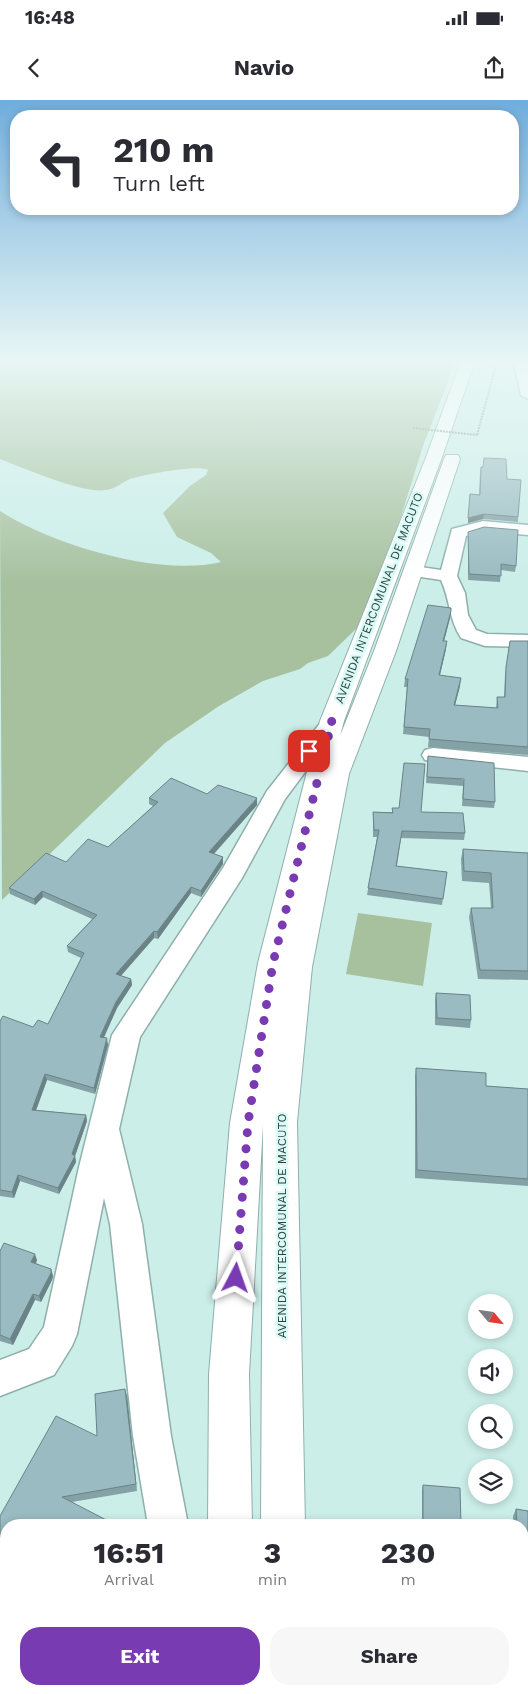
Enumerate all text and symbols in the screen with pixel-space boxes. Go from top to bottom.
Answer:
text: 16:48 [25,6,75,29]
icon: back [20,54,48,82]
icon: share [480,54,508,82]
text: Navio [234,55,294,80]
text: 210 m [113,129,214,171]
icon: left [30,130,95,195]
text: Turn left [113,171,205,196]
street label: AVENIDA INTERCOMUNAL DE MACUTO [332,491,426,705]
pin [288,730,330,772]
icon: arrive [295,737,323,765]
street label: AVENIDA INTERCOMUNAL DE MACUTO [275,1114,289,1338]
position arrow [209,1251,261,1303]
north arrow [468,1294,512,1339]
map controls [468,1294,513,1504]
button: sound [468,1349,513,1394]
button: search [468,1404,513,1449]
button: layers [468,1459,513,1504]
text: 16:51 [93,1535,164,1570]
text: 3 [264,1535,281,1570]
text: 230 [381,1535,436,1570]
text: Arrival [104,1570,154,1589]
text: min [258,1570,287,1589]
text: m [400,1570,416,1589]
button: Exit [20,1627,260,1685]
button: Share [270,1627,509,1685]

